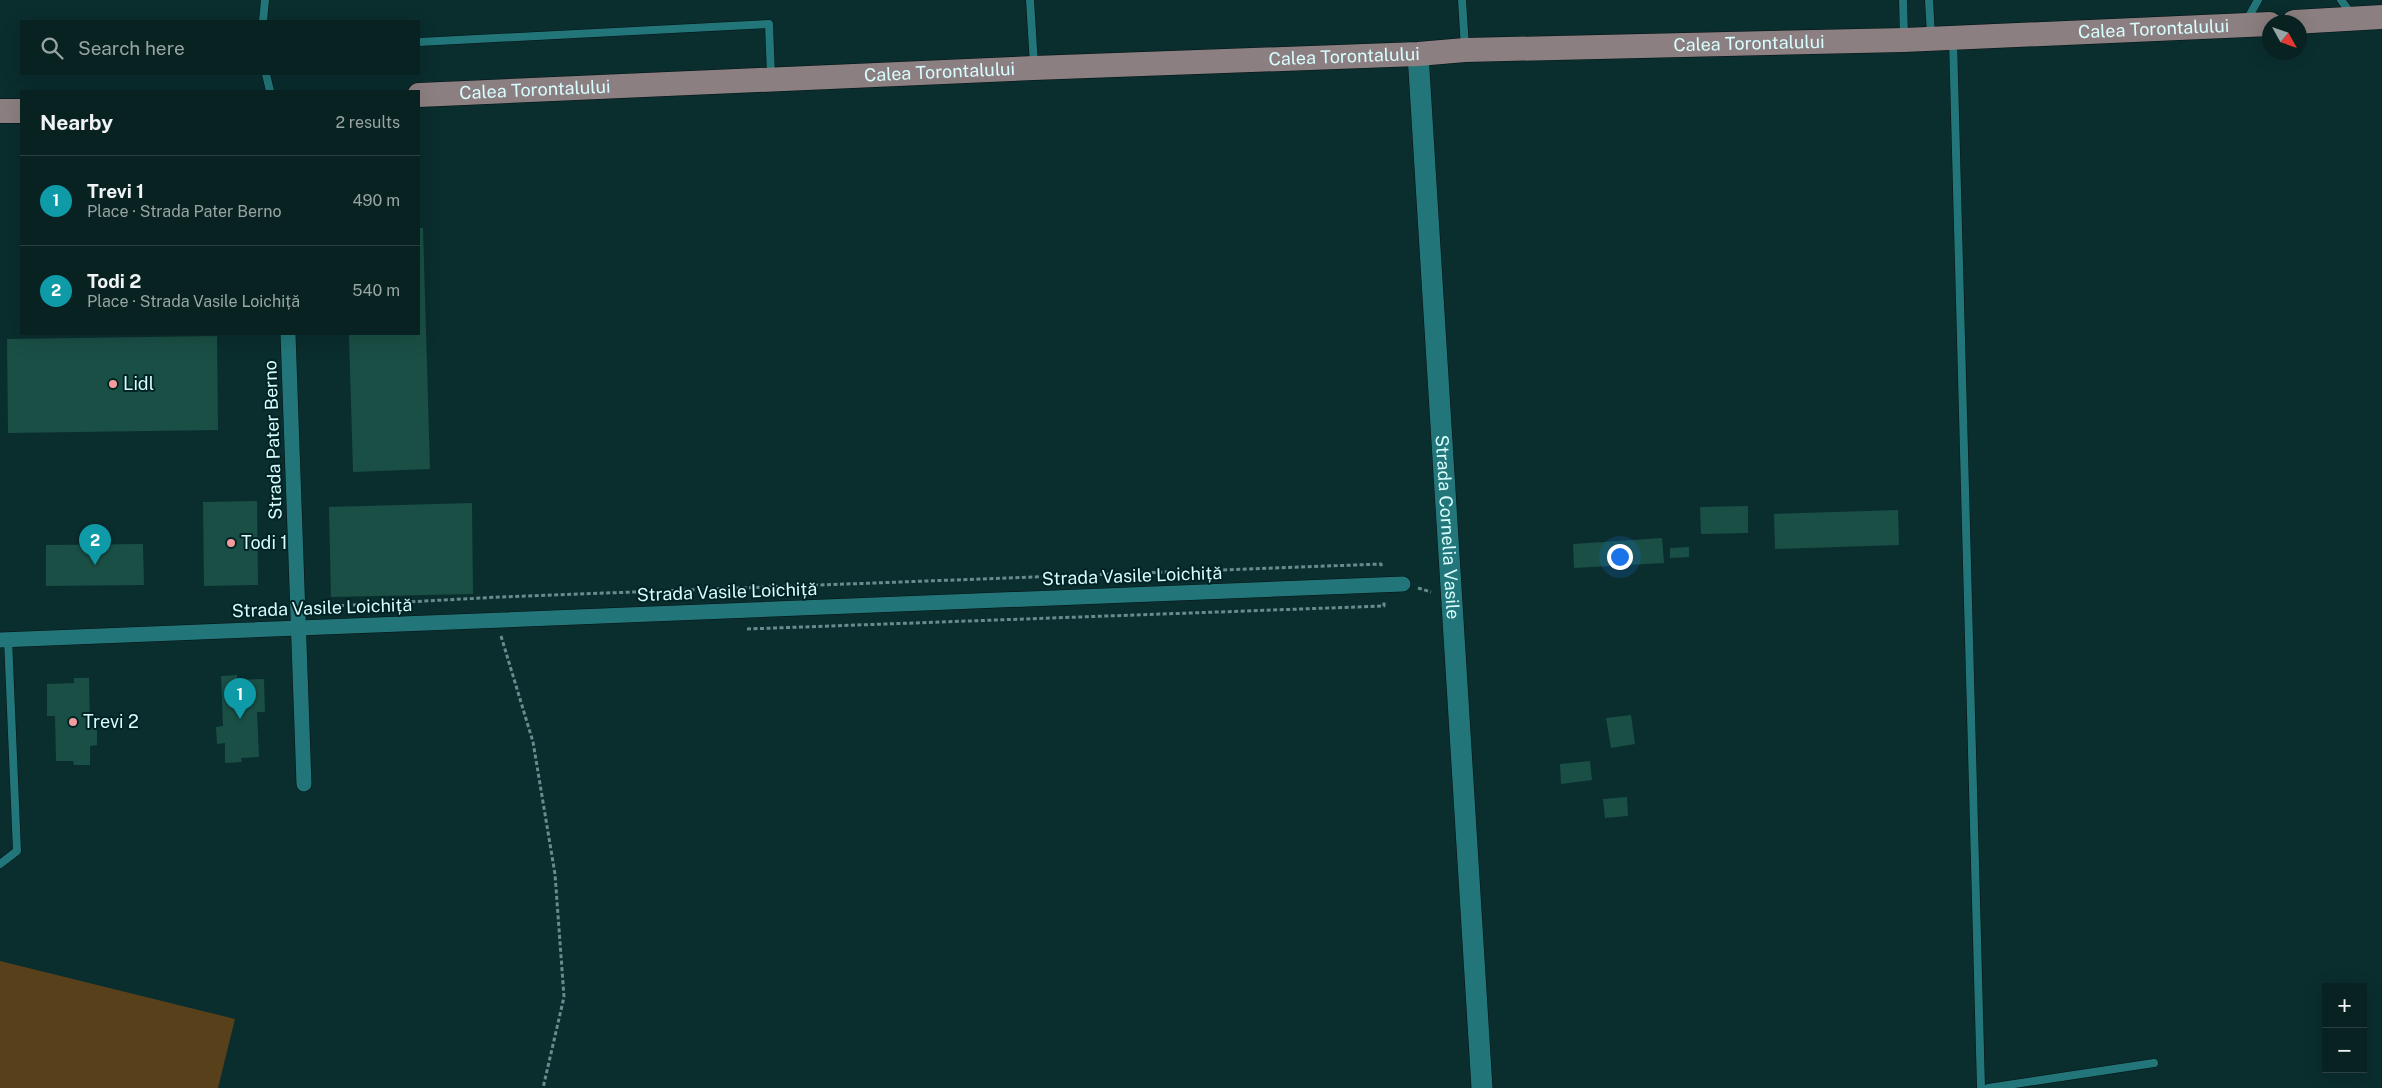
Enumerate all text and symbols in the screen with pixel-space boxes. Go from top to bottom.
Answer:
street label: Calea Torontalului [2078,15,2230,42]
north arrow [2262,15,2307,60]
search box [20,20,420,75]
street label: Calea Torontalului [1673,31,1825,55]
icon: search [38,34,66,62]
text: Search here [78,37,185,59]
street label: Calea Torontalului [1268,43,1420,69]
street label: Calea Torontalului [863,58,1016,85]
street label: Calea Torontalului [459,76,611,103]
text: Nearby [40,110,113,135]
text: 2 results [335,113,400,132]
text: Trevi 1 [87,180,144,202]
text: 1 [53,191,59,210]
text: 490 m [353,191,400,210]
text: Place · Strada Pater Berno [87,202,282,221]
text: Todi 2 [87,270,141,292]
text: 2 [51,281,61,300]
text: 540 m [352,281,400,300]
text: Place · Strada Vasile Loichiță [87,292,300,311]
street label: Strada Pater Berno [259,360,286,520]
place label: Lidl [123,373,154,394]
marker: Lidl [107,378,119,390]
street label: Strada Cornelia Vasile [1432,434,1464,620]
pin: 2 [79,524,111,565]
place label: Todi 1 [241,532,288,553]
marker: Todi 1 [225,537,237,549]
your location [1607,544,1633,570]
street label: Strada Vasile Loichiță [1041,562,1223,589]
street label: Strada Vasile Loichiță [636,578,818,605]
street label: Strada Vasile Loichiță [231,594,413,621]
pin: 1 [224,678,256,719]
place label: Trevi 2 [83,711,139,732]
marker: Trevi 2 [67,716,79,728]
map controls [2322,983,2367,1073]
button: + [2322,983,2367,1028]
button: − [2322,1028,2367,1073]

